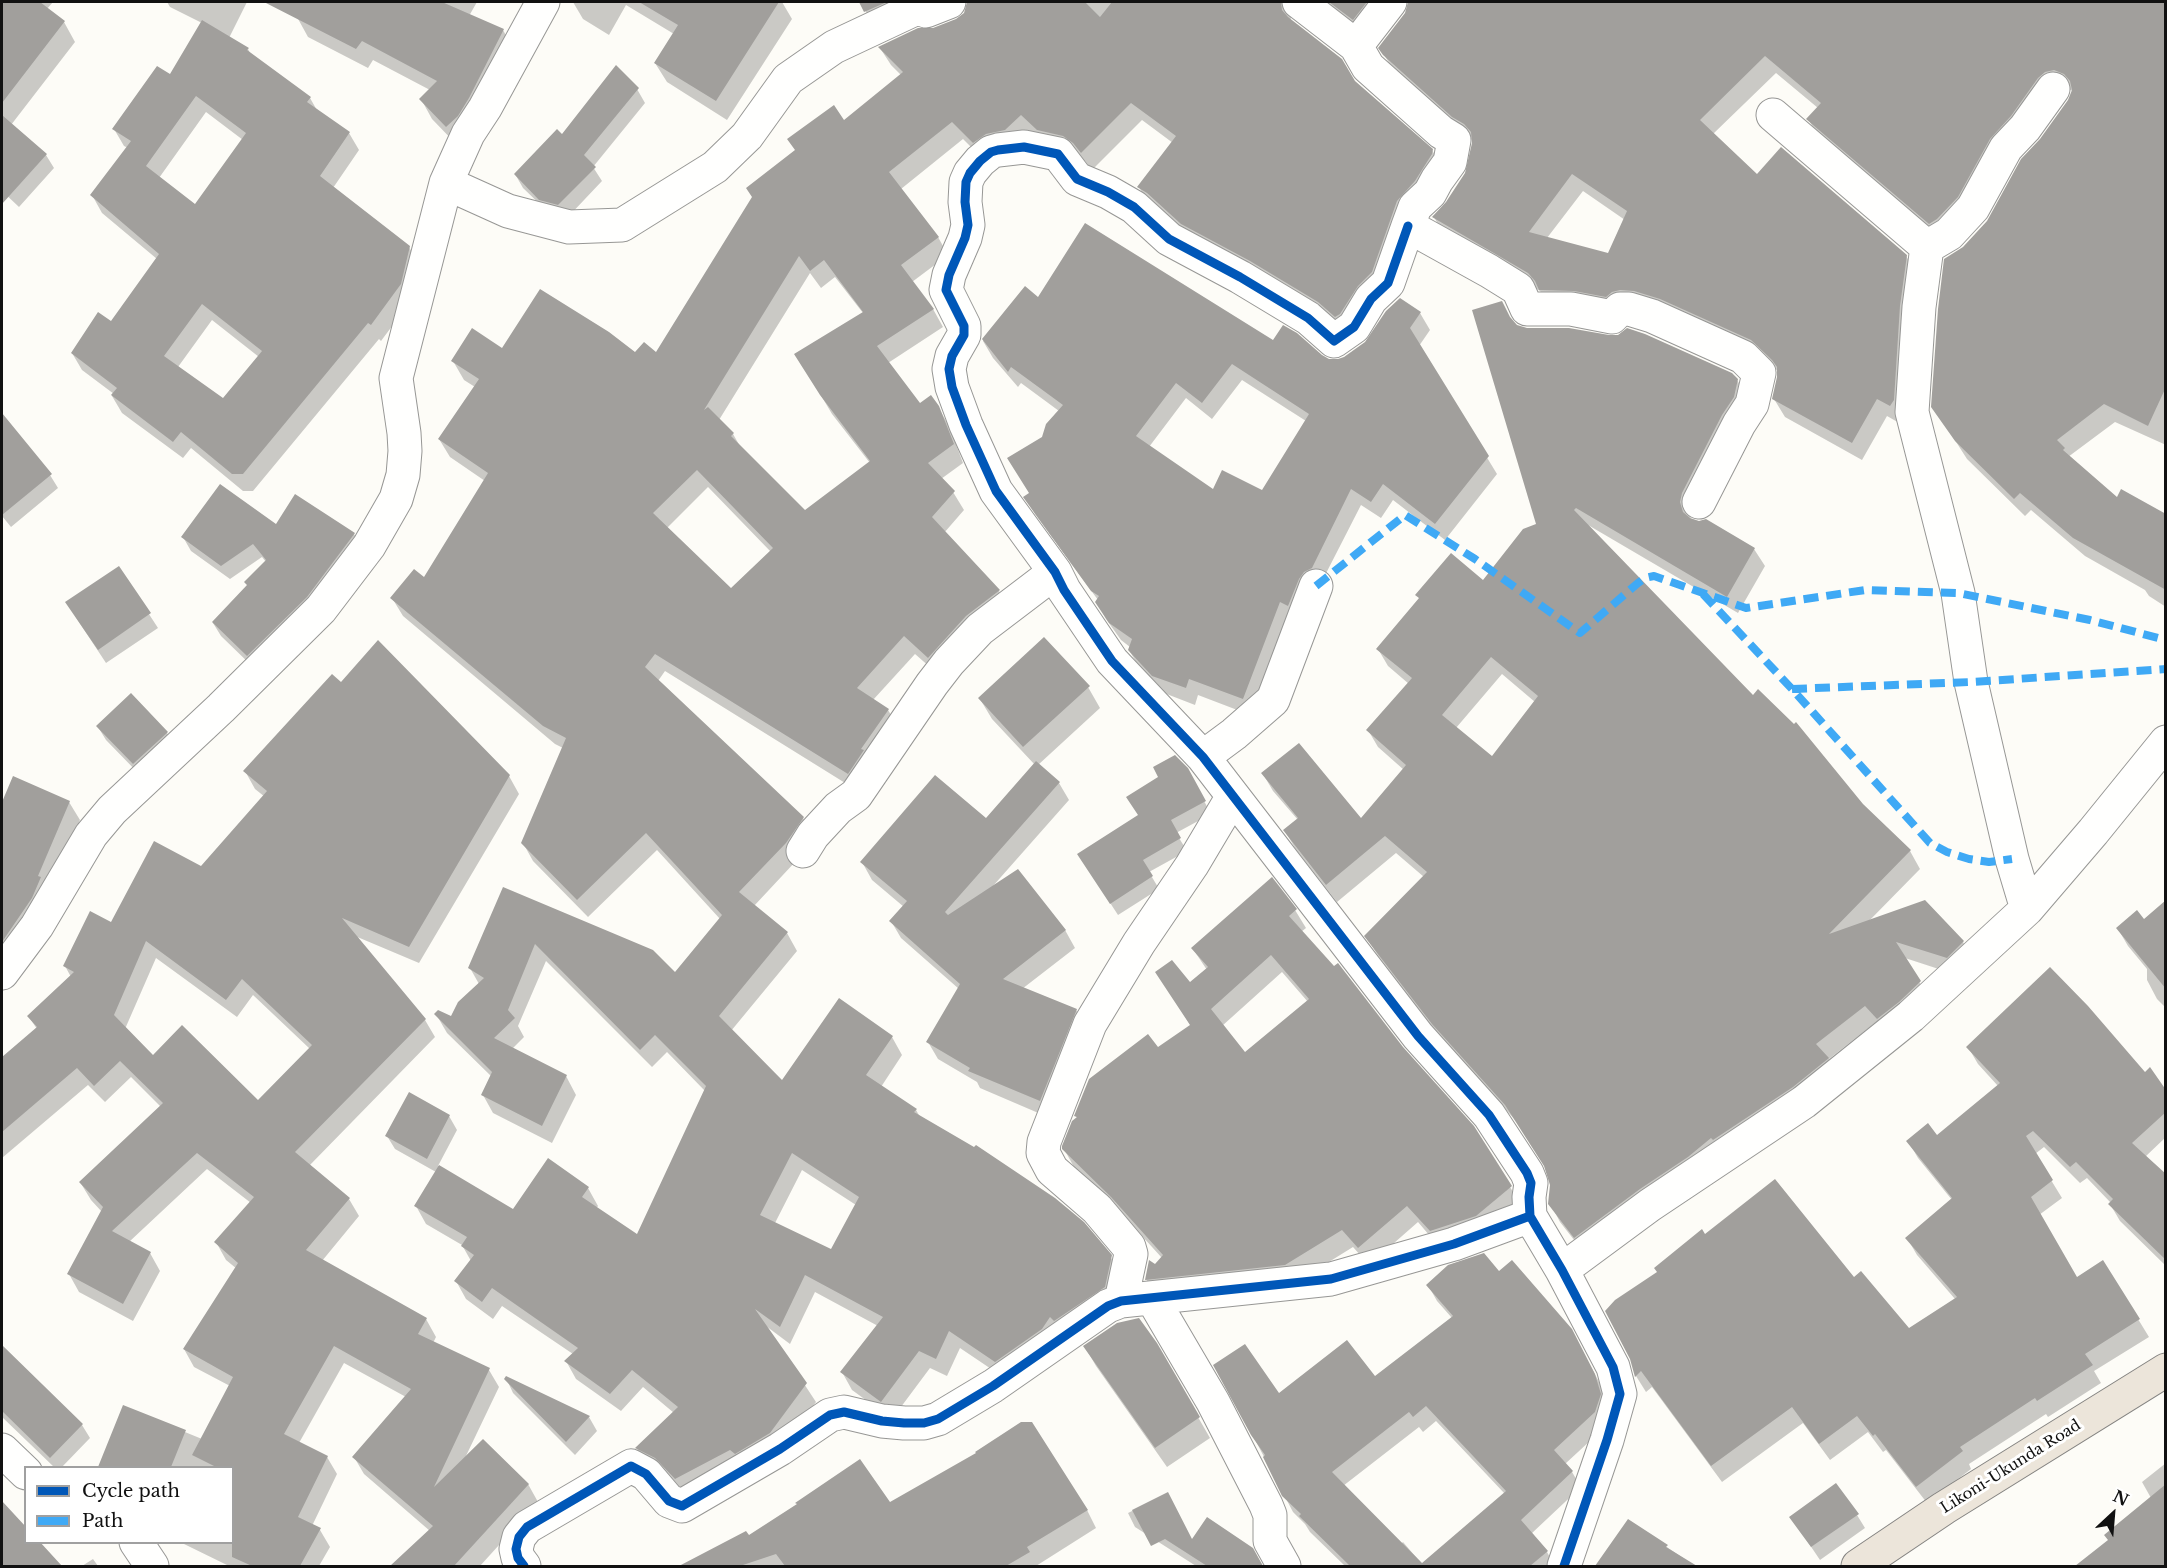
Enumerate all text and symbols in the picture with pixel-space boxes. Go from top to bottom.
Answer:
street label: Likoni-Ukunda Road [1938,1416,2084,1518]
legend [24,1466,234,1544]
text: Cycle path [82,1480,180,1502]
north arrow [2083,1484,2143,1544]
text: N [2110,1486,2132,1510]
text: Path [82,1510,123,1532]

